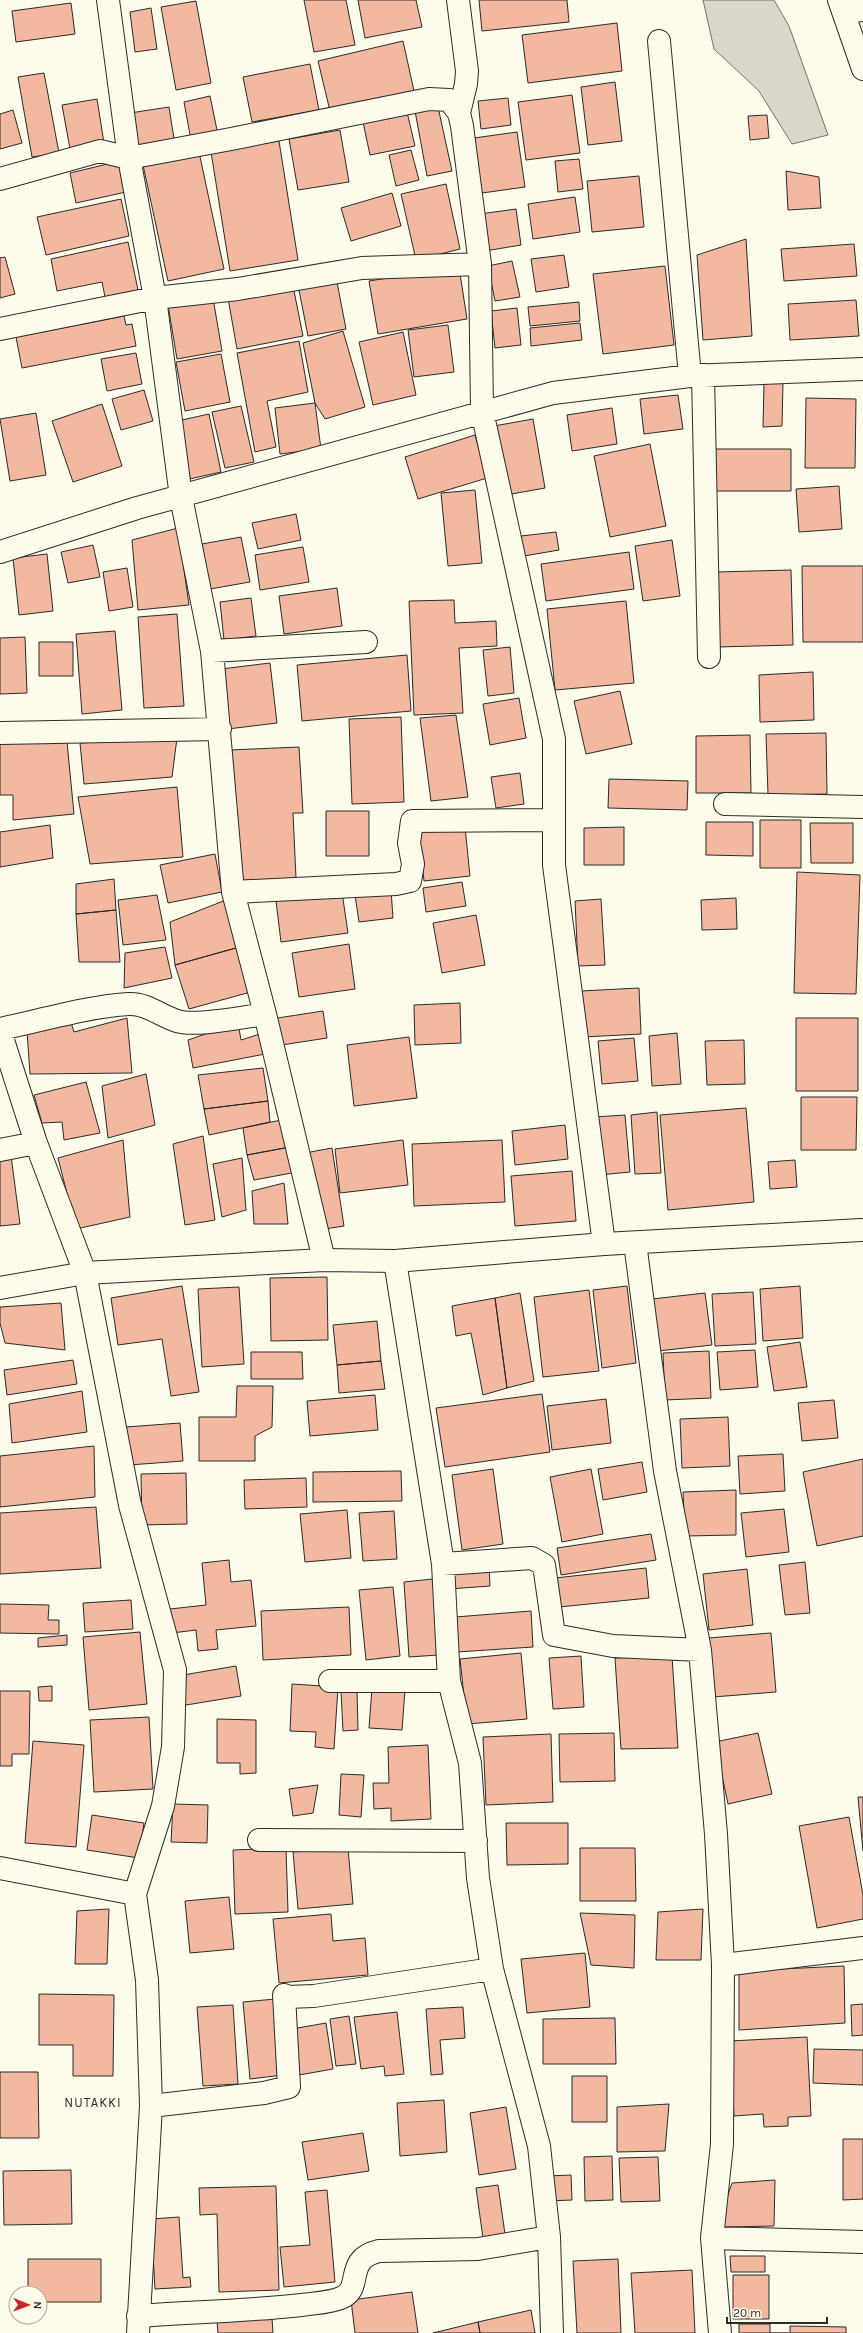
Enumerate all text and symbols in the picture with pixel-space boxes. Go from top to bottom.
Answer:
district label: NUTAKKI [64,2095,122,2110]
north arrow [8,2285,48,2325]
scale bar [727,2299,827,2325]
text: N [31,2301,44,2309]
text: 20 m [733,2306,761,2320]

